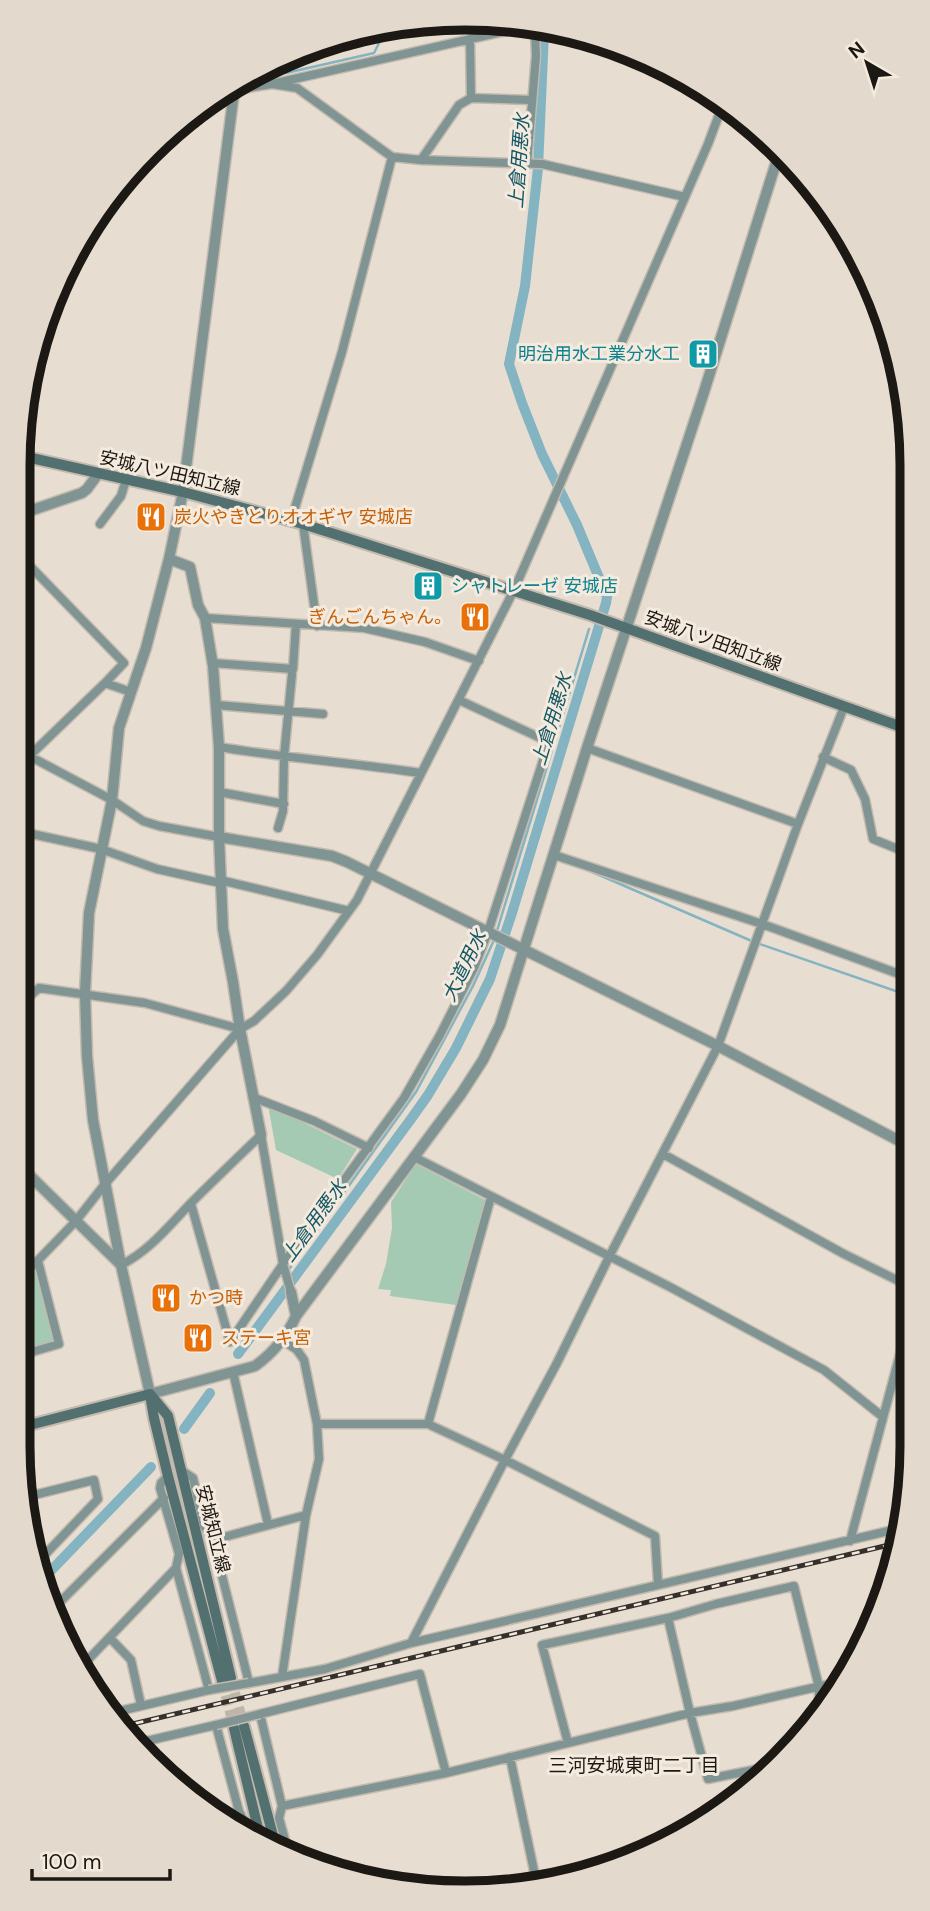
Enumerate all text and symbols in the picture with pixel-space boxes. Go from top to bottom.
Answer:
north arrow [832,28,902,98]
text: N [843,36,870,64]
water label: 上倉用悪水 [503,111,535,209]
building icon: 明治用水工業分水工 [686,337,720,371]
place label: 明治用水工業分水工 [518,342,680,366]
street label: 安城八ツ田知立線 [97,445,243,501]
restaurant icon: 炭火やきとりオオギヤ 安城店 [134,500,168,534]
place label: 炭火やきとりオオギヤ 安城店 [174,505,413,529]
building icon: シャトレーゼ 安城店 [411,569,445,603]
place label: シャトレーゼ 安城店 [451,574,618,598]
restaurant icon: ぎんごんちゃん。 [458,600,492,634]
place label: ぎんごんちゃん。 [308,605,452,629]
street label: 安城八ツ田知立線 [641,605,785,677]
water label: 上倉用悪水 [526,668,578,768]
water label: 大道用水 [436,925,493,1006]
water label: 上倉用悪水 [276,1174,353,1267]
restaurant icon: かつ時 [149,1281,183,1315]
place label: かつ時 [189,1286,243,1310]
restaurant icon: ステーキ宮 [181,1321,215,1355]
place label: ステーキ宮 [221,1326,311,1350]
street label: 安城知立線 [190,1482,236,1576]
district label: 三河安城東町二丁目 [548,1753,720,1778]
scale bar [32,1838,170,1882]
text: 100 m [42,1848,102,1876]

